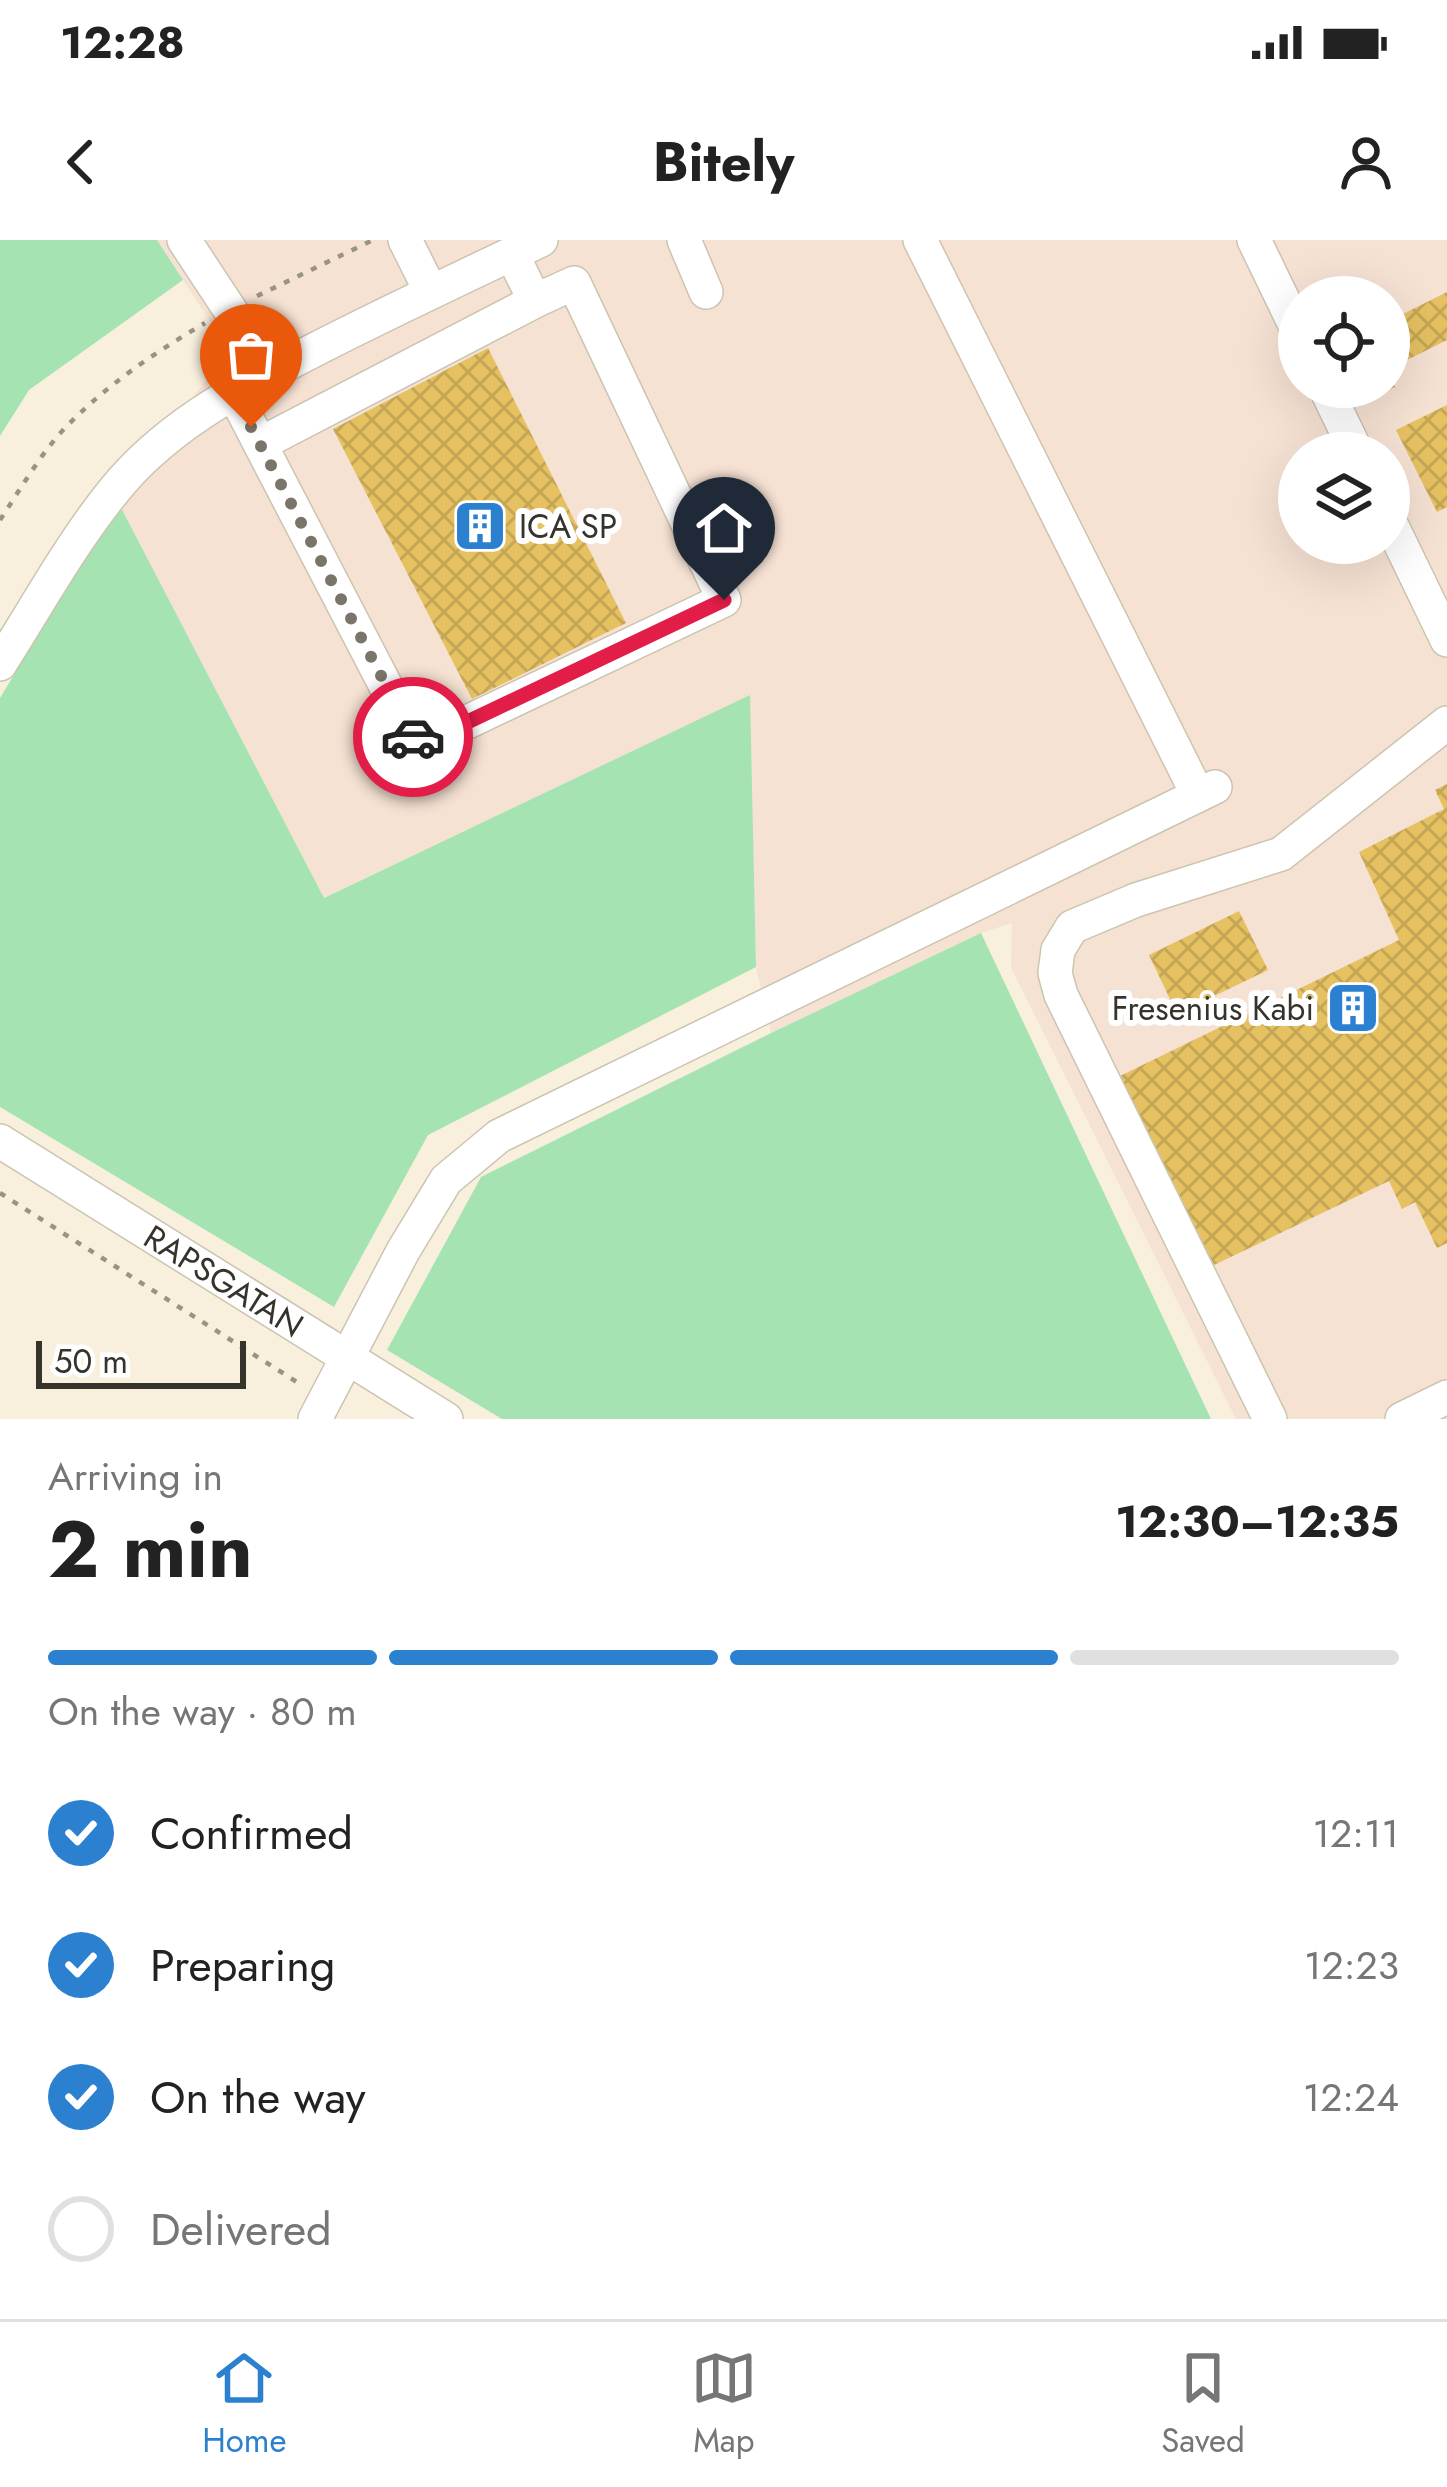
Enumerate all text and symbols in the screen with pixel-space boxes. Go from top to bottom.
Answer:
text: 12:28 [60,10,185,75]
text: Bitely [653,123,794,201]
icon: back [48,129,114,195]
icon: person [1333,129,1399,195]
map controls [1278,276,1410,564]
button: locate [1278,276,1410,408]
pin [200,304,302,427]
icon: bag [218,322,284,388]
button: layers [1278,432,1410,564]
pin [673,477,775,600]
icon: home [691,495,757,561]
building icon: ICA SP [452,498,508,554]
place label: ICA SP [519,503,617,550]
courier [353,677,473,797]
icon: car [380,704,446,770]
building icon: Fresenius Kabi [1325,980,1381,1036]
place label: Fresenius Kabi [1112,985,1314,1032]
street label: RAPSGATAN [135,1213,313,1348]
scale bar [36,1335,246,1388]
text: 50 m [54,1338,128,1385]
text: Arriving in [48,1448,223,1505]
text: 12:30–12:35 [1115,1489,1399,1554]
text: 2 min [48,1494,253,1606]
text: On the way · 80 m [48,1683,357,1740]
icon: check [48,1800,114,1866]
text: Confirmed [150,1801,353,1866]
text: 12:11 [1312,1805,1399,1862]
icon: check [48,1932,114,1998]
text: Preparing [150,1933,335,1998]
text: 12:23 [1304,1937,1399,1994]
icon: check [48,2064,114,2130]
text: On the way [150,2065,366,2130]
text: 12:24 [1303,2069,1399,2126]
text: Delivered [150,2197,332,2262]
tab: Home [202,2345,287,2464]
tab: Map [691,2345,757,2464]
tab: Saved [1161,2345,1245,2464]

